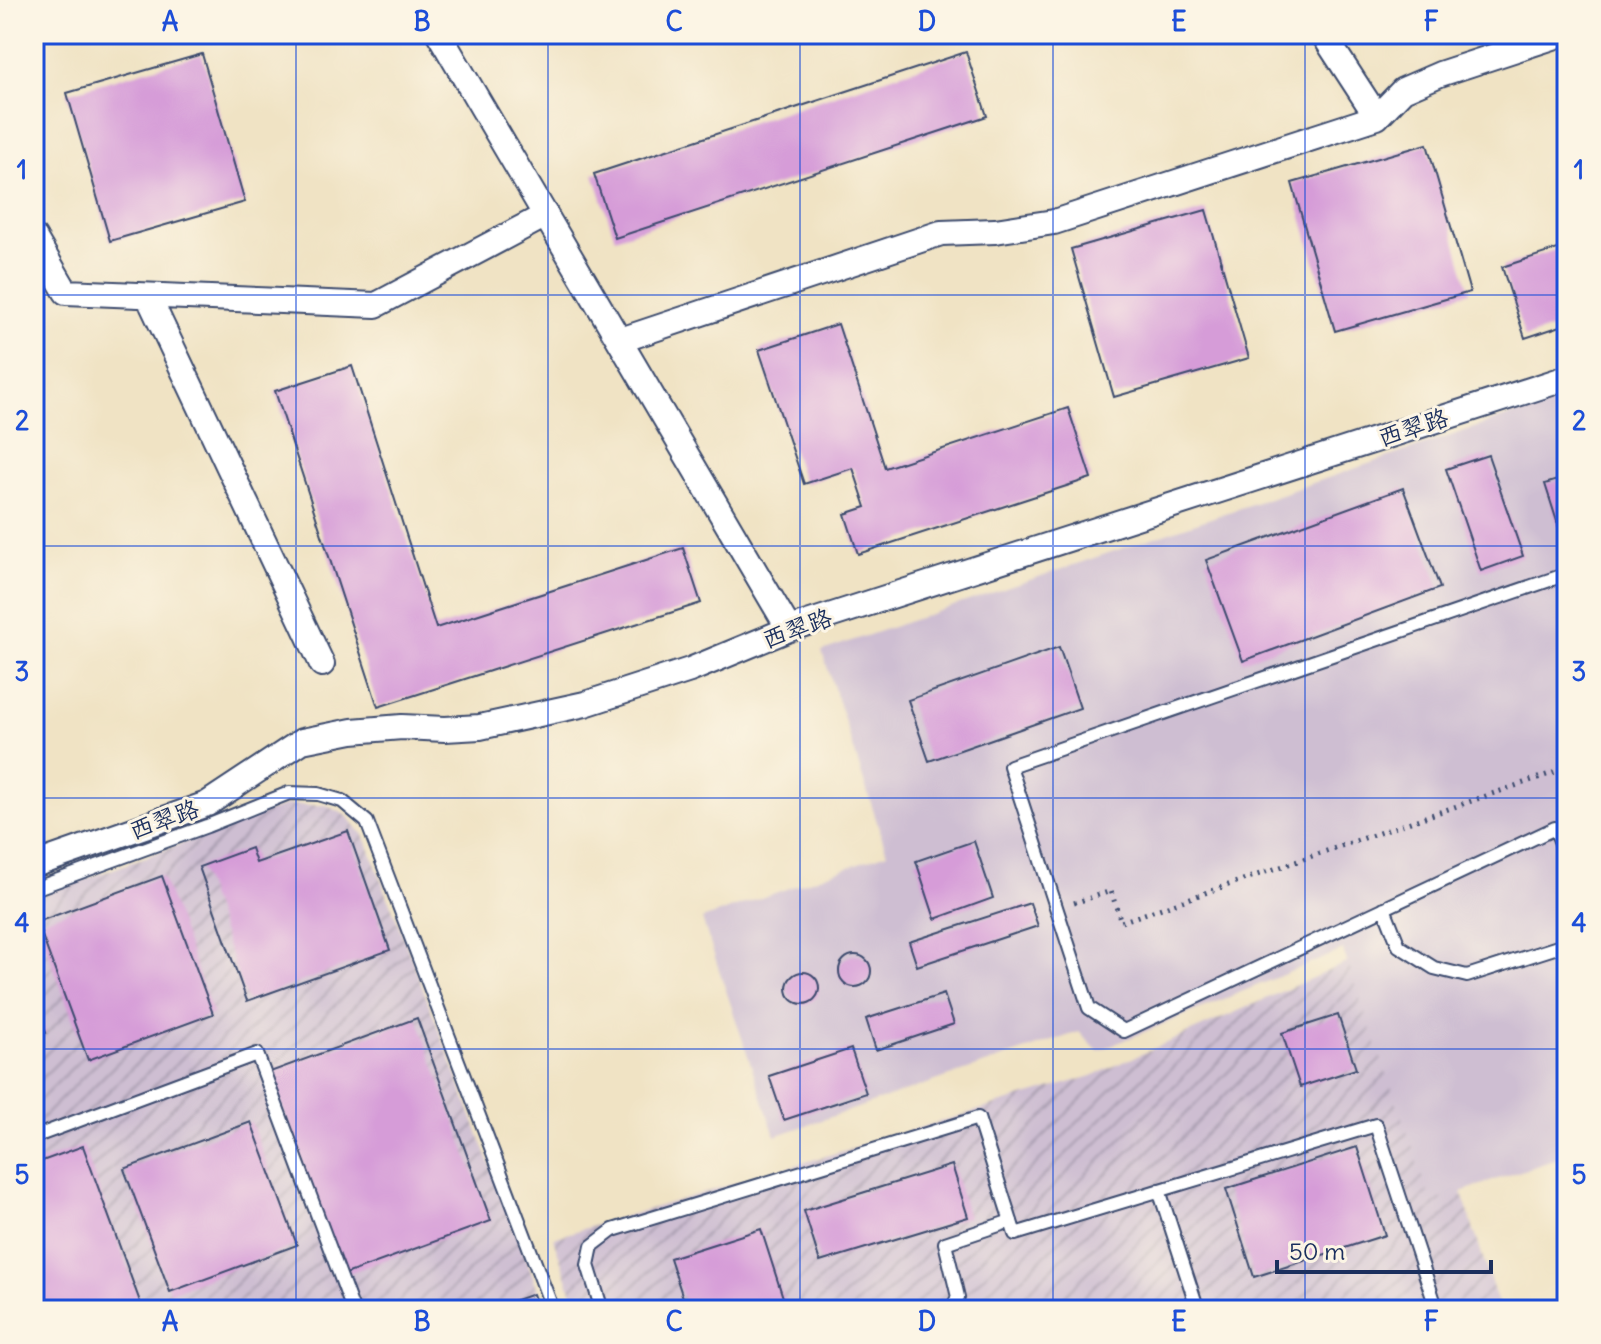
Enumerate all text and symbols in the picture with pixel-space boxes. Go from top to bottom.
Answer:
text: A [162,5,179,38]
text: B [413,5,431,38]
text: C [665,5,683,38]
text: D [918,5,936,38]
text: E [1171,5,1187,38]
text: F [1424,5,1439,38]
text: 1 [17,153,27,186]
text: 1 [1574,153,1584,186]
street label: 西翠路 [1374,402,1452,452]
text: 2 [15,404,29,437]
text: 2 [1572,404,1586,437]
street label: 西翠路 [758,602,836,654]
text: 3 [15,655,29,688]
text: 3 [1572,655,1586,688]
street label: 西翠路 [125,793,203,845]
text: 4 [14,906,30,939]
text: 4 [1571,906,1587,939]
text: 5 [15,1158,30,1191]
text: 5 [1572,1158,1587,1191]
scale bar [1277,1224,1491,1274]
text: 50 m [1289,1236,1345,1266]
text: A [162,1305,179,1338]
text: B [413,1305,431,1338]
text: C [665,1305,683,1338]
text: D [918,1305,936,1338]
text: E [1171,1305,1187,1338]
text: F [1424,1305,1439,1338]

